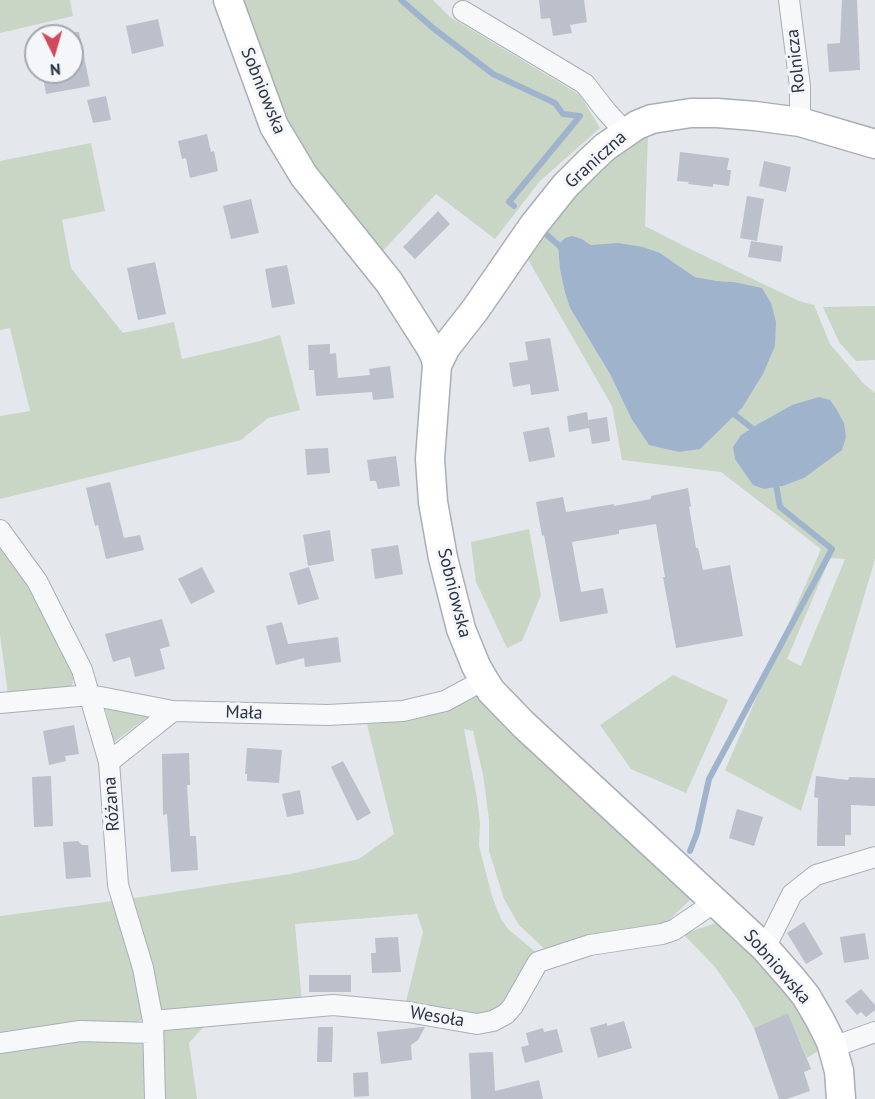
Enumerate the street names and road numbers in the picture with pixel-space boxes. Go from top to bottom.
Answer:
street label: Rolnicza [782,28,810,94]
street label: Sobniowska [236,45,290,137]
street label: Graniczna [561,127,631,193]
street label: Sobniowska [432,546,476,640]
street label: Mała [225,702,263,724]
street label: Różana [99,776,125,832]
street label: Sobniowska [739,925,815,1009]
street label: Wesoła [408,1002,466,1032]

